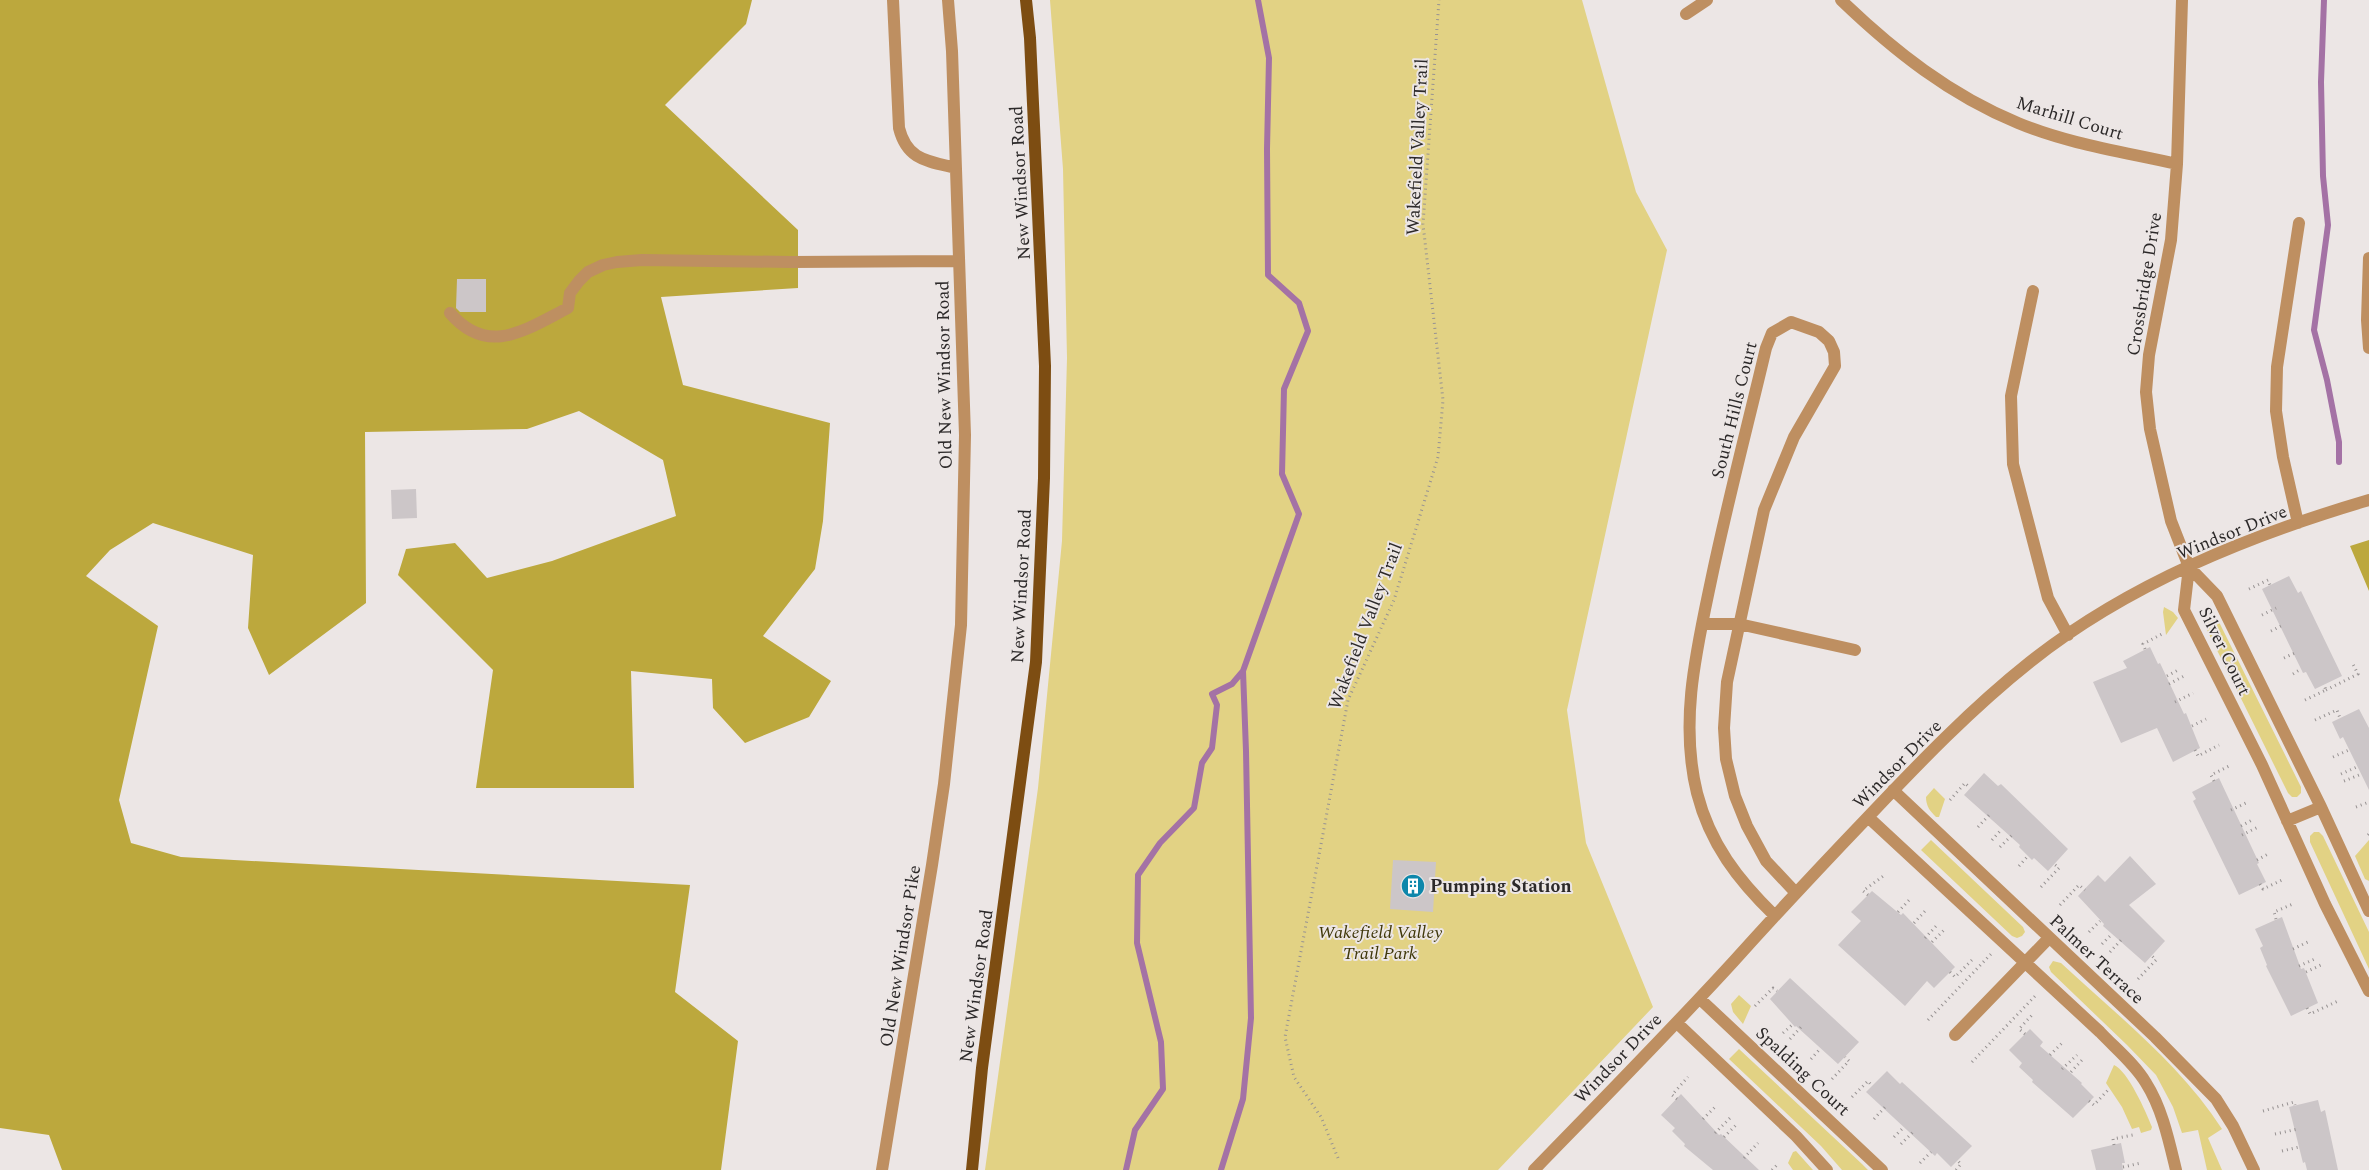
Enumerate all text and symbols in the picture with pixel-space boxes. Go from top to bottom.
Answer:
street label: Wakefield Valley Trail [1399,58,1436,236]
street label: Marhill Court [2013,89,2127,148]
street label: New Windsor Road [1003,105,1038,261]
street label: Crossbridge Drive [2120,210,2169,358]
street label: Old New Windsor Road [929,280,960,470]
street label: South Hills Court [1704,339,1765,482]
street label: Windsor Drive [2173,498,2291,567]
street label: New Windsor Road [1004,508,1039,664]
street label: Wakefield Valley Trail [1321,539,1410,714]
street label: Silver Court [2191,602,2258,700]
street label: Windsor Drive [1846,713,1948,815]
street label: Old New Windsor Pike [873,863,928,1049]
building icon: Pumping Station [1400,873,1426,899]
place label: Pumping Station [1430,873,1572,900]
street label: New Windsor Road [952,908,1001,1064]
street label: Palmer Terrace [2043,908,2150,1011]
park label: Wakefield Valley Trail Park [1318,919,1442,967]
street label: Windsor Drive [1568,1007,1669,1110]
street label: Spalding Court [1749,1020,1856,1122]

